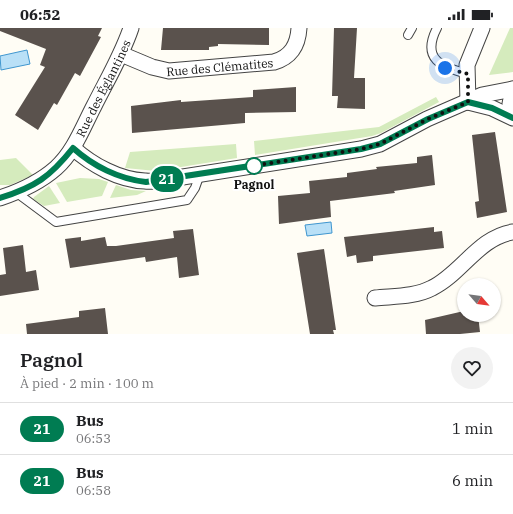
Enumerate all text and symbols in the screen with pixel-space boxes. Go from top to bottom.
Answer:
text: 06:52 [20,5,61,24]
street label: Rue des Églantines [72,37,133,139]
street label: Rue des Clématites [166,55,274,79]
your location [435,58,455,78]
marker: Pagnol [245,157,263,175]
line badge: 21 [149,166,185,192]
text: 21 [159,170,175,188]
place label: Pagnol [234,177,274,192]
north arrow [457,278,501,322]
map controls [457,278,501,322]
button: heart [451,347,493,389]
text: Pagnol [20,348,83,372]
text: À pied · 2 min · 100 m [20,375,154,392]
text: Bus [76,411,104,430]
text: 1 min [452,419,493,438]
text: 21 [34,420,50,438]
text: 06:53 [76,430,111,447]
text: Bus [76,463,104,482]
text: 6 min [452,471,493,490]
text: 21 [34,472,50,490]
text: 06:58 [76,482,111,499]

